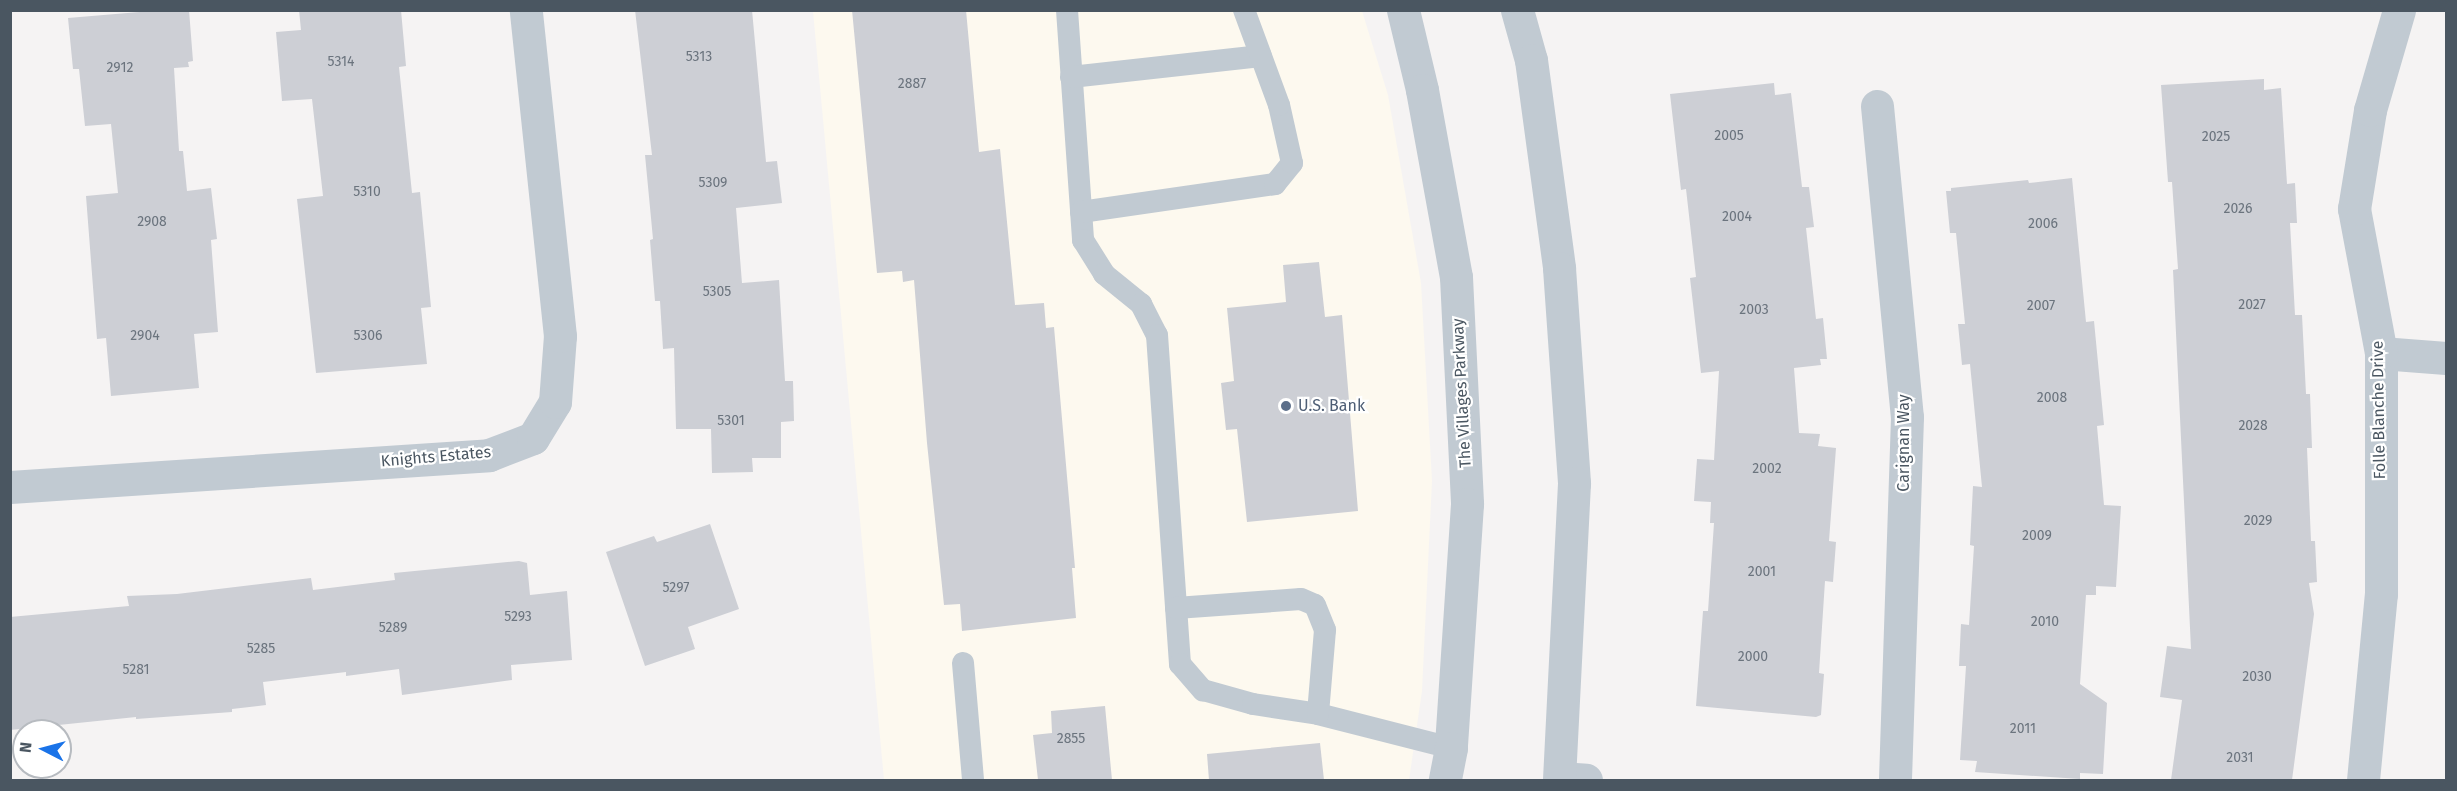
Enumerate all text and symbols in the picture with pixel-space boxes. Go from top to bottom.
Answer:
house number: 5313 [686,49,712,65]
house number: 5314 [327,54,355,70]
house number: 2912 [107,60,133,76]
house number: 2887 [898,76,926,92]
house number: 2005 [1714,128,1744,144]
house number: 2025 [2202,129,2230,145]
house number: 5309 [699,175,727,191]
house number: 5310 [353,184,381,200]
house number: 2026 [2224,201,2252,217]
house number: 2004 [1722,209,1752,225]
house number: 2908 [137,214,167,230]
house number: 2006 [2028,216,2058,232]
house number: 5305 [703,284,731,300]
house number: 2027 [2238,297,2266,313]
house number: 2007 [2027,298,2055,314]
house number: 2003 [1739,302,1769,318]
street label: The Villages Parkway [1449,318,1475,468]
house number: 2904 [130,328,160,344]
house number: 5306 [353,328,383,344]
street label: Folle Blanche Drive [2368,340,2390,480]
house number: 2008 [2037,390,2067,406]
street label: Carignan Way [1894,394,1914,492]
place label: U.S. Bank [1298,396,1365,416]
marker: U.S. Bank [1279,399,1293,413]
house number: 5301 [717,413,745,429]
house number: 2028 [2238,418,2268,434]
street label: Knights Estates [380,443,492,471]
house number: 2002 [1752,461,1782,477]
house number: 2029 [2244,513,2272,529]
house number: 2009 [2022,528,2052,544]
house number: 2001 [1748,564,1776,580]
house number: 5297 [663,580,689,596]
house number: 5293 [504,609,532,625]
house number: 2010 [2031,614,2059,630]
house number: 5289 [379,620,407,636]
house number: 5285 [247,641,275,657]
house number: 2000 [1738,649,1768,665]
house number: 5281 [122,662,150,678]
house number: 2030 [2242,669,2272,685]
north arrow [12,719,72,779]
house number: 2011 [2010,721,2036,737]
house number: 2855 [1057,731,1085,747]
text: N [16,741,36,754]
house number: 2031 [2226,750,2254,766]

